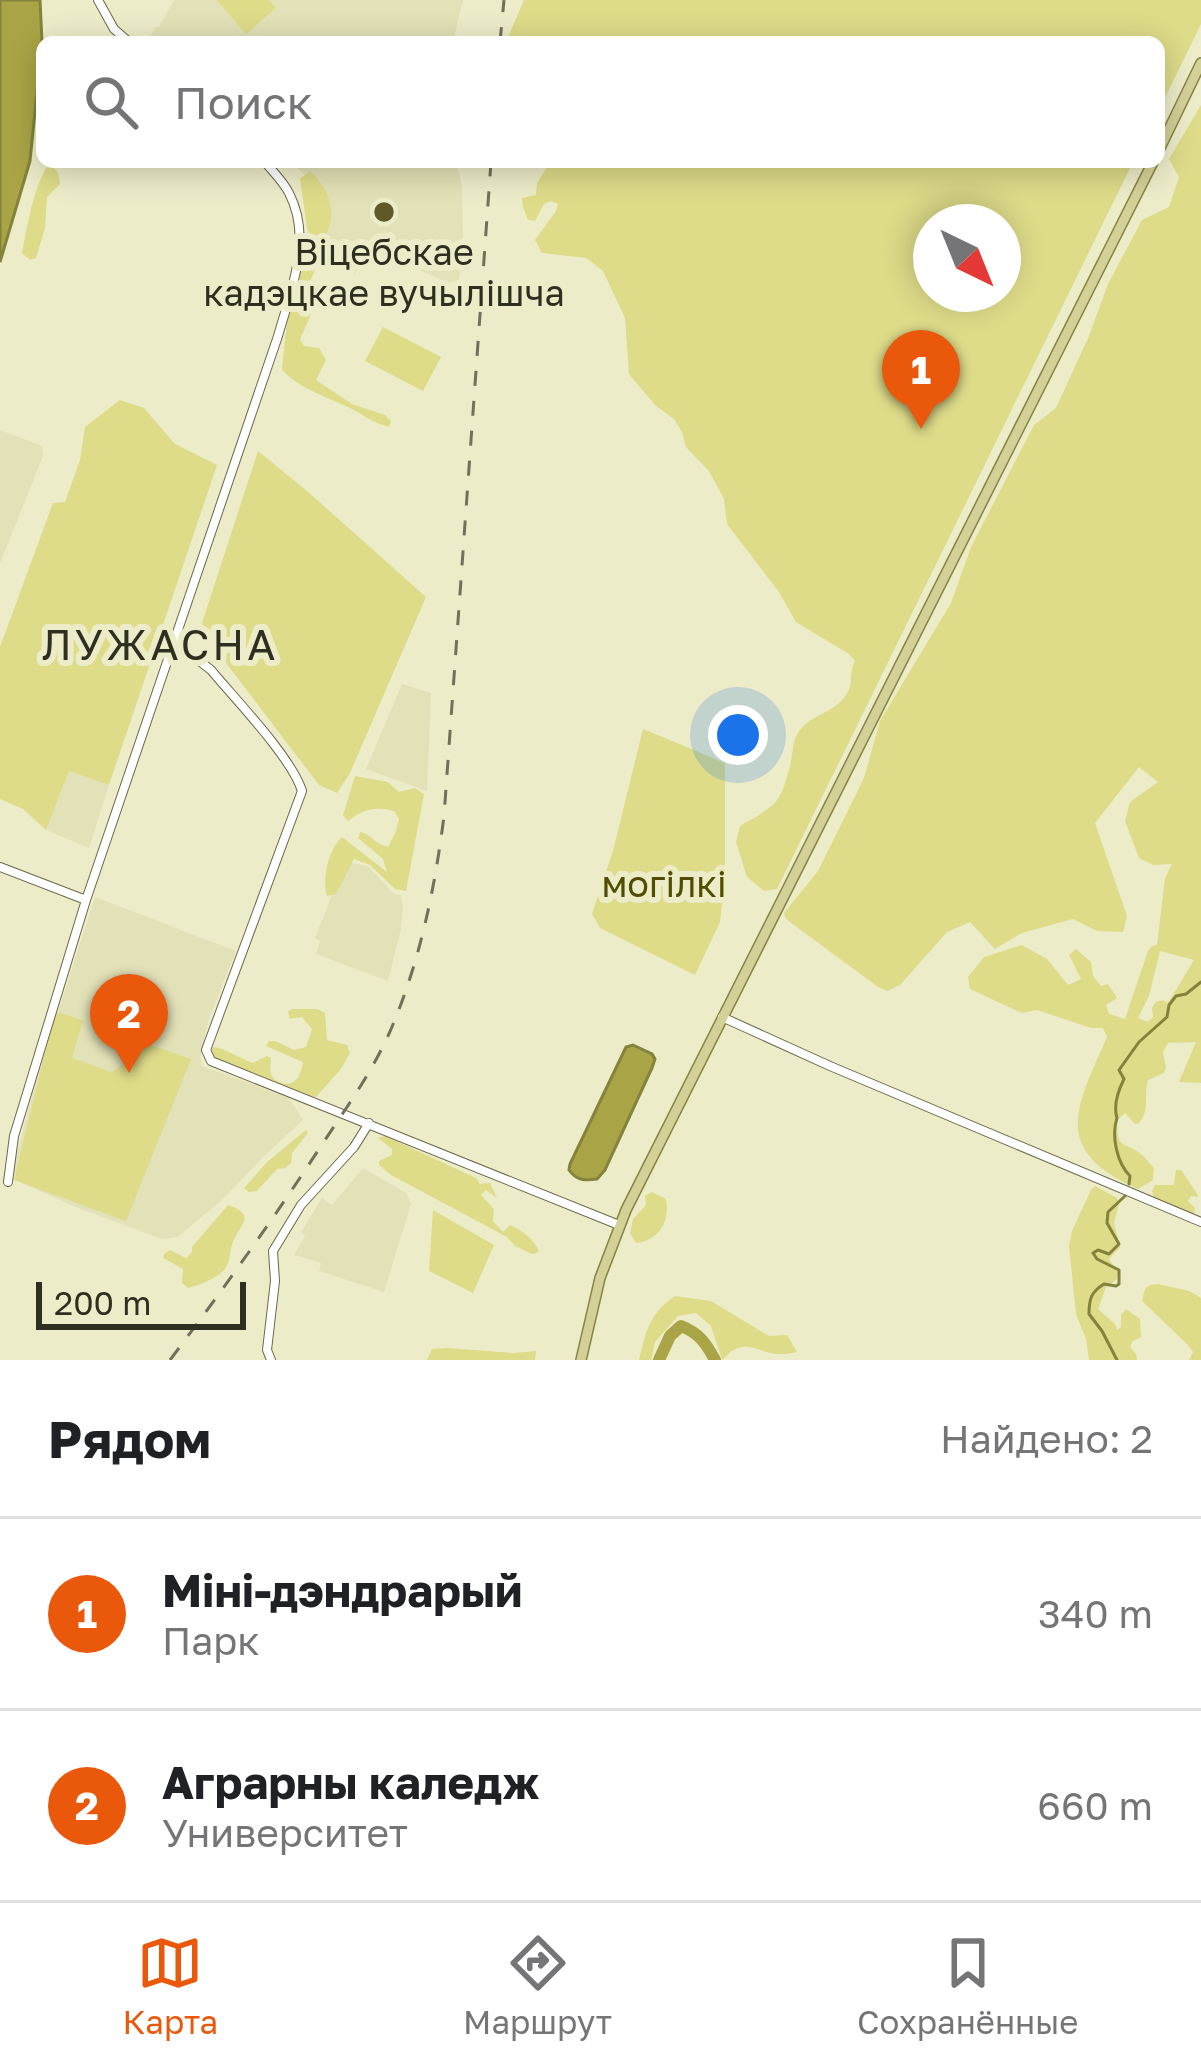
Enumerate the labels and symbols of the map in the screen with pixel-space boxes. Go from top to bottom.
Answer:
marker: Віцебскае кадэцкае вучылішча [371,199,397,225]
north arrow [913,204,1021,312]
place label: Віцебскае кадэцкае вучылішча [203,230,565,314]
pin: 1 [882,330,960,429]
district label: ЛУЖАСНА [42,619,278,669]
your location [708,705,768,765]
park label: могілкі [601,862,727,905]
pin: 2 [90,974,168,1073]
scale bar [36,1276,246,1329]

